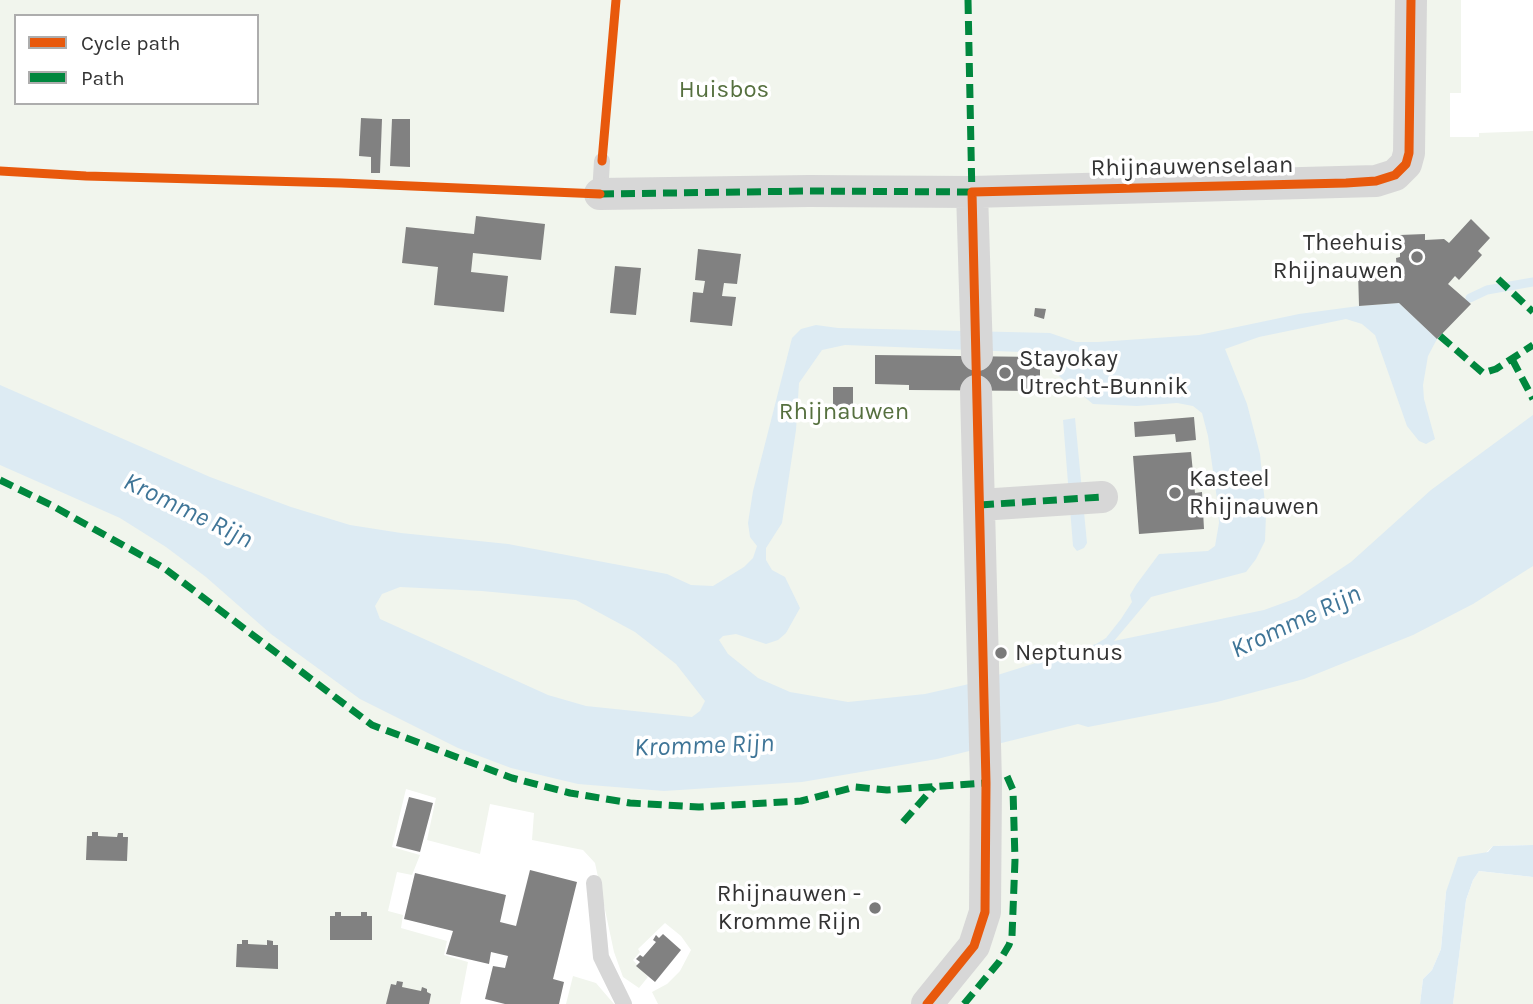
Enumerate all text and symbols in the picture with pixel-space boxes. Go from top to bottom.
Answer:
legend [14,14,259,105]
text: Cycle path [81,31,181,55]
text: Path [81,66,125,90]
park label: Huisbos [679,76,769,104]
street label: Rhijnauwenselaan [1090,151,1294,183]
place label: Theehuis Rhijnauwen [1273,229,1403,285]
marker: Theehuis Rhijnauwen [1409,249,1425,265]
place label: Stayokay Utrecht-Bunnik [1019,345,1188,401]
marker: Stayokay Utrecht-Bunnik [997,365,1013,381]
park label: Rhijnauwen [779,398,909,426]
place label: Kasteel Rhijnauwen [1189,465,1319,521]
water label: Kromme Rijn [118,466,258,556]
marker: Kasteel Rhijnauwen [1167,485,1183,501]
water label: Kromme Rijn [1226,578,1366,666]
place label: Neptunus [1015,639,1123,667]
marker: Neptunus [993,645,1009,661]
water label: Kromme Rijn [633,728,775,764]
place label: Rhijnauwen - Kromme Rijn [717,880,861,936]
marker: Rhijnauwen - Kromme Rijn [867,900,883,916]

